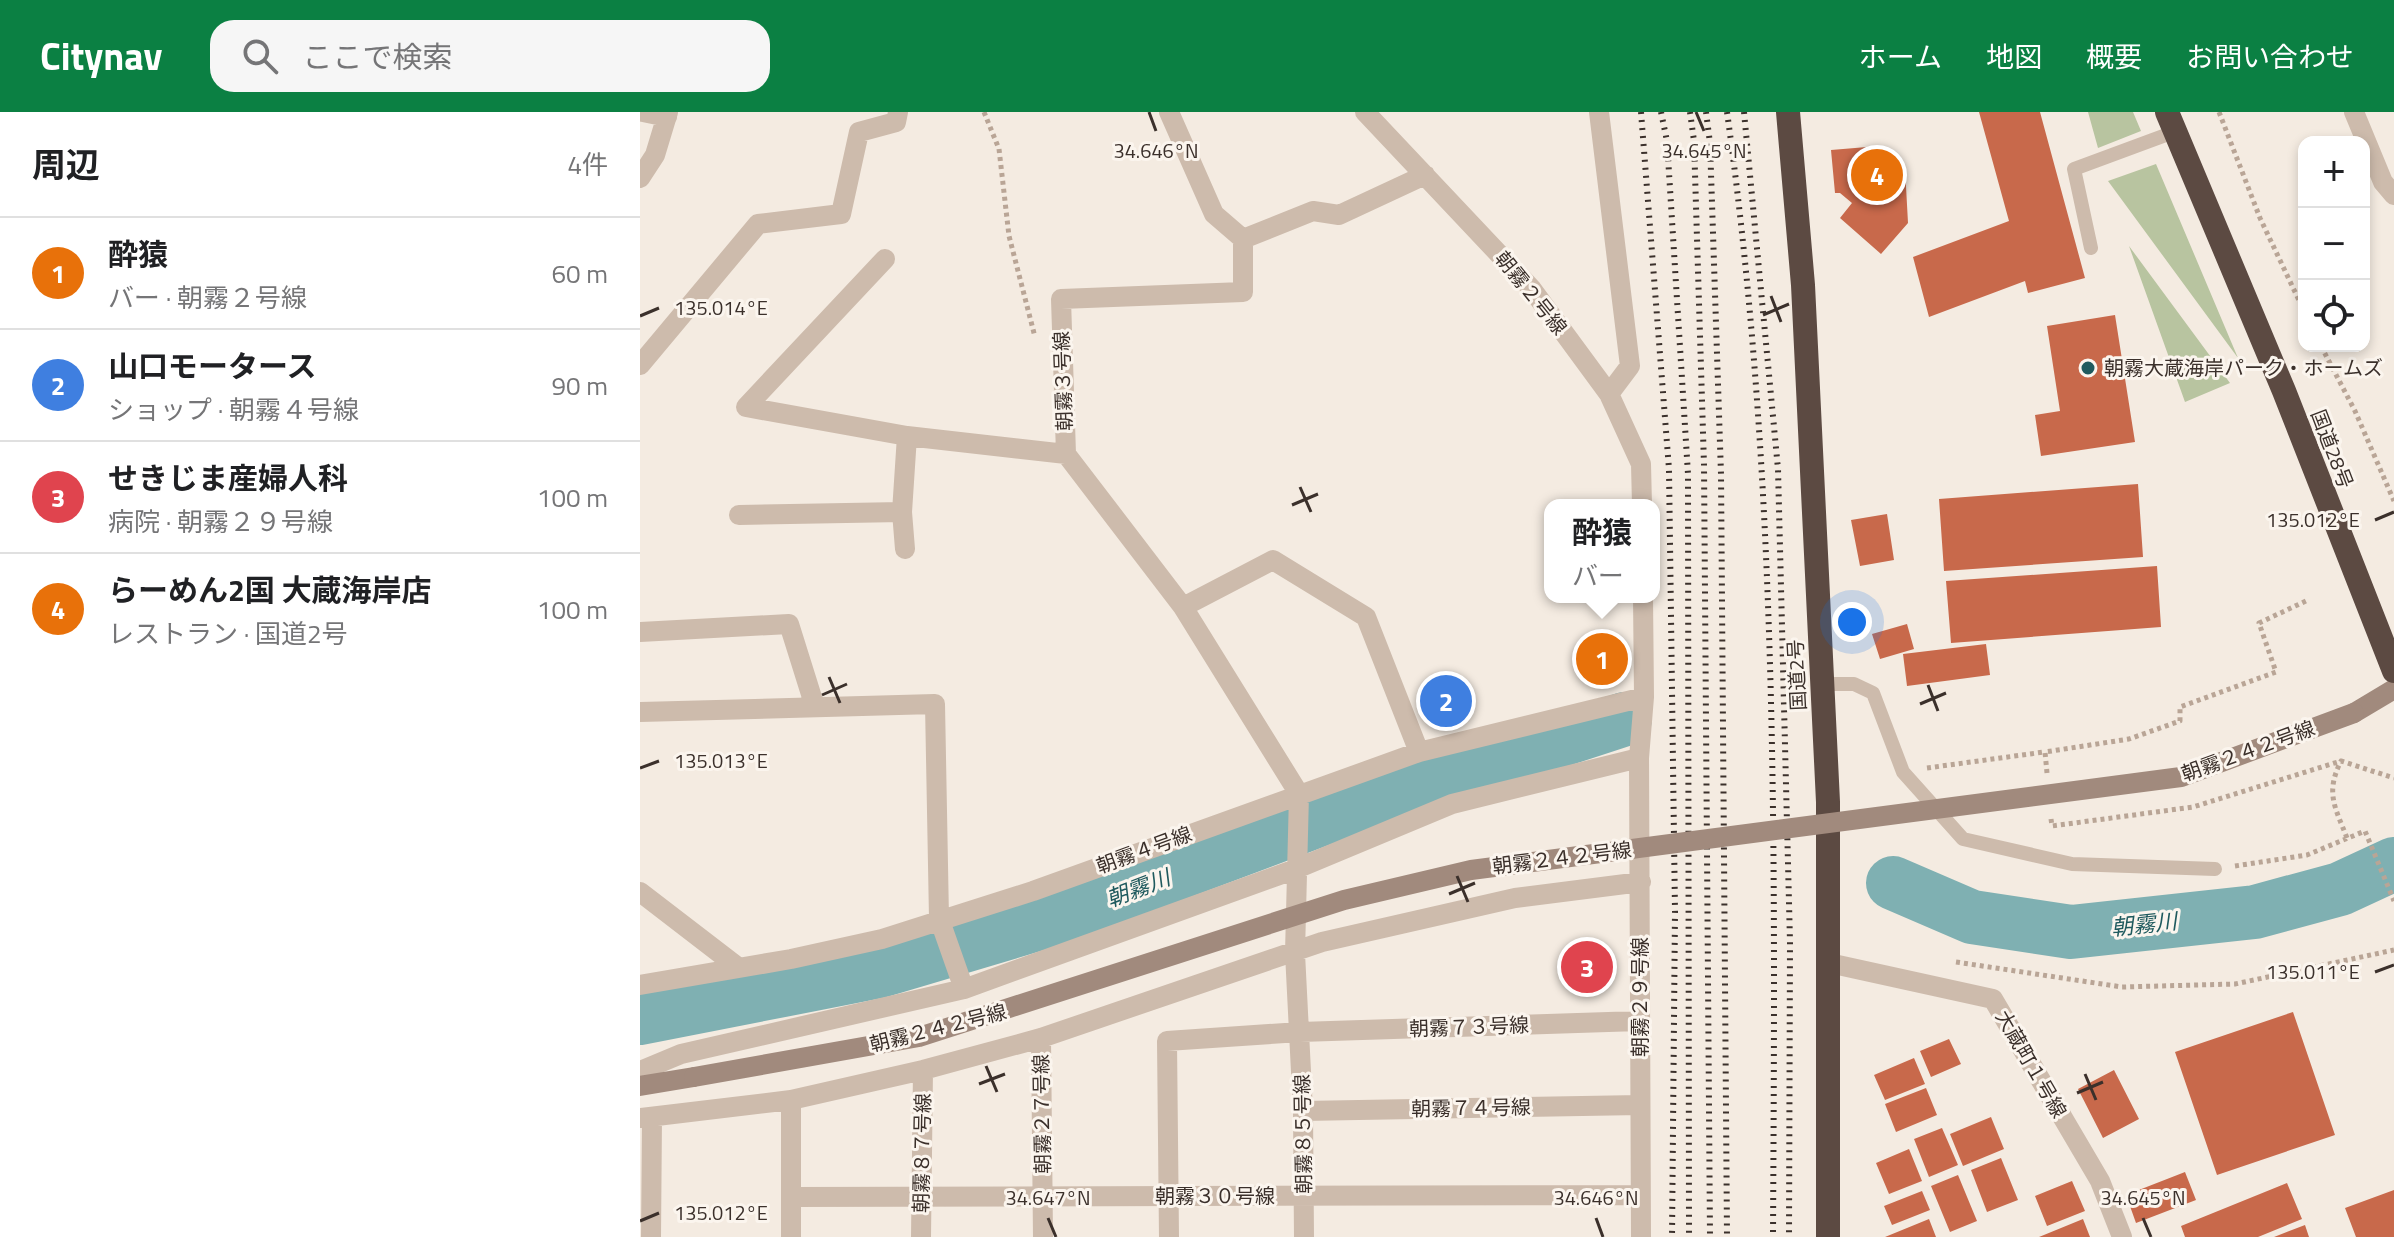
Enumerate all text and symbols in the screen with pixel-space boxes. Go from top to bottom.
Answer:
search box [210,20,770,92]
text: Citynav [40,27,162,85]
icon: search [238,34,282,78]
text: ここで検索 [302,34,452,80]
text: ホーム [1859,35,1942,78]
text: 地図 [1986,35,2042,78]
text: 概要 [2086,35,2142,78]
text: お問い合わせ [2186,35,2354,78]
text: 34.646°N [1113,135,1199,166]
text: 34.645°N [1661,135,1747,166]
map controls [2298,136,2370,352]
button: + [2298,136,2370,208]
text: 周辺 [32,138,100,190]
text: 4件 [567,145,608,184]
pin: 4 [1851,145,1903,205]
button: − [2298,208,2370,280]
text: 酔猿 [108,231,168,277]
street label: 朝霧２号線 [1488,244,1575,341]
text: 1 [51,254,65,293]
text: 60 m [551,254,608,293]
text: バー · 朝霧２号線 [108,278,307,317]
button: locate [2298,280,2370,352]
text: 135.014°E [674,292,768,323]
street label: 朝霧３号線 [1045,331,1080,432]
text: 山口モータース [108,343,317,389]
place label: 朝霧大蔵海岸パーク・ホームズ [2104,352,2383,383]
marker: 朝霧大蔵海岸パーク・ホームズ [2079,359,2097,377]
text: 2 [51,366,65,405]
text: 90 m [551,366,608,405]
text: ショップ · 朝霧４号線 [108,390,359,429]
street label: 国道28号 [2303,405,2362,493]
text: せきじま産婦人科 [108,455,348,501]
text: 3 [51,478,65,517]
text: 100 m [537,478,608,517]
popup [1544,499,1660,603]
text: 病院 · 朝霧２９号線 [108,502,333,541]
text: 135.012°E [2266,504,2360,535]
text: 酔猿 [1572,509,1632,555]
text: バー [1572,556,1624,595]
text: らーめん2国 大蔵海岸店 [108,567,431,613]
text: 4 [51,590,65,629]
text: 100 m [537,590,608,629]
your location [1832,602,1872,642]
text: レストラン · 国道2号 [108,614,348,653]
pin: 1 [1576,629,1628,689]
street label: 国道2号 [1779,639,1814,711]
pin: 2 [1420,671,1472,731]
street label: 朝霧２４２号線 [2177,712,2319,789]
text: 135.013°E [674,745,768,776]
street label: 朝霧４号線 [1092,818,1196,881]
street label: 朝霧２４２号線 [1491,834,1633,881]
water label: 朝霧川 [1101,860,1177,916]
water label: 朝霧川 [2109,903,2181,944]
pin: 3 [1561,937,1613,997]
street label: 朝霧２９号線 [1624,937,1655,1057]
text: 135.011°E [2266,956,2360,987]
street label: 朝霧２４２号線 [866,996,1010,1059]
street label: 大蔵町１号線 [1988,1004,2075,1123]
street label: 朝霧７３号線 [1408,1009,1529,1044]
street label: 朝霧２７号線 [1025,1054,1058,1174]
street label: 朝霧８５号線 [1286,1074,1319,1194]
street label: 朝霧７４号線 [1411,1091,1531,1124]
street label: 朝霧８７号線 [905,1093,938,1213]
street label: 朝霧３０号線 [1155,1180,1275,1211]
text: 34.647°N [1005,1182,1091,1213]
text: 34.646°N [1553,1182,1639,1213]
text: 34.645°N [2100,1182,2186,1213]
text: 135.012°E [674,1197,768,1228]

